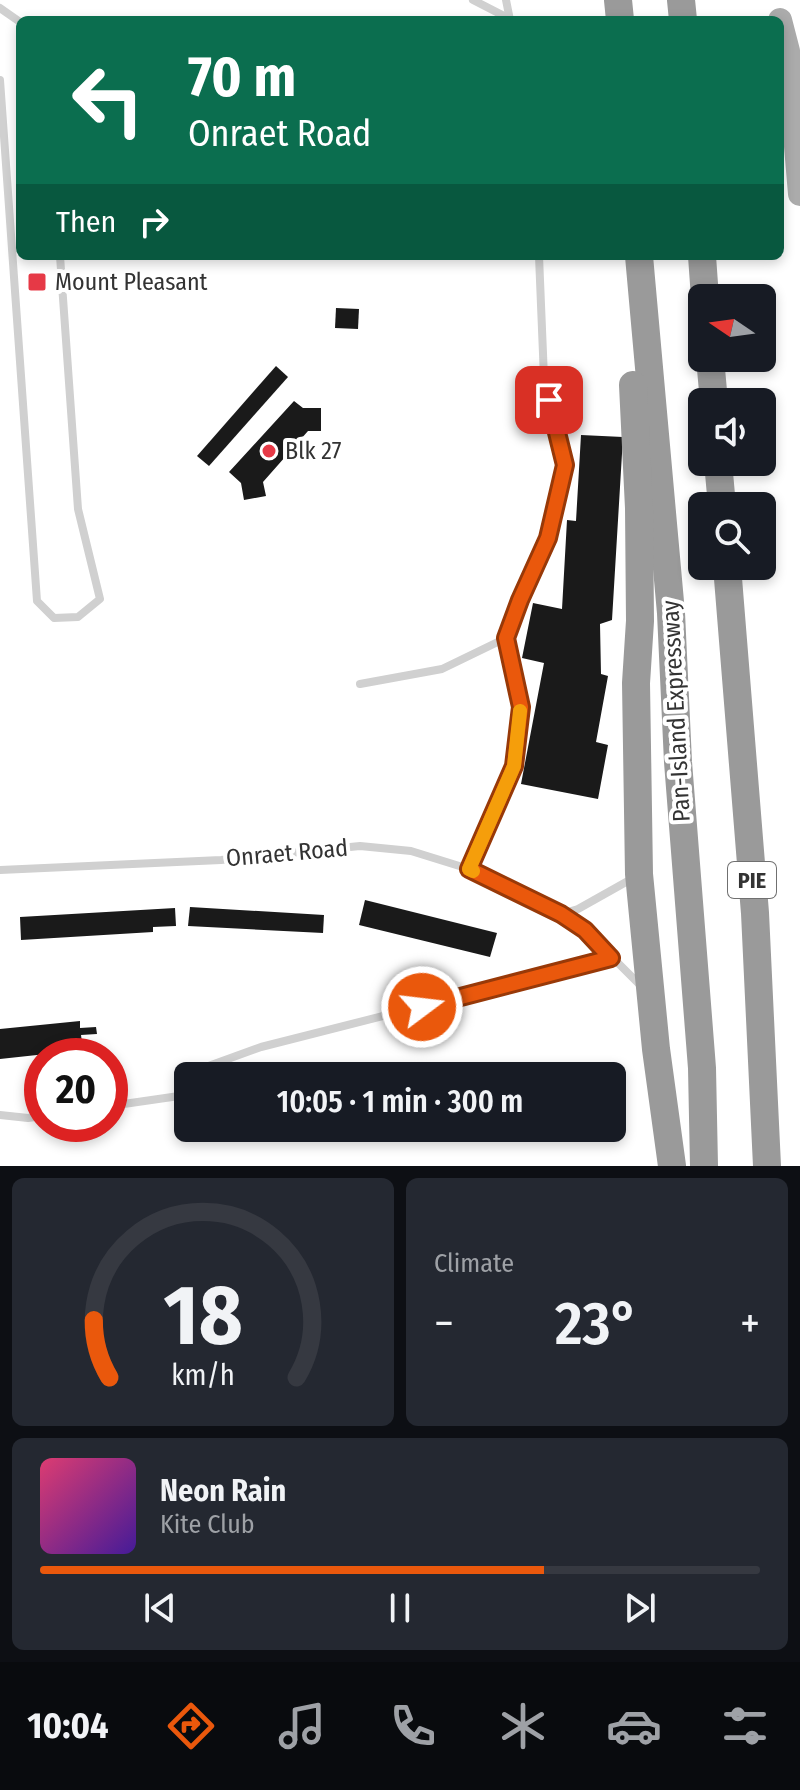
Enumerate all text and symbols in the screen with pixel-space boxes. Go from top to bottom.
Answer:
text: 70 m [188,44,296,111]
icon: left [56,48,160,152]
text: Onraet Road [188,112,371,156]
icon: right [132,200,176,244]
text: Then [56,204,116,240]
place label: Mount Pleasant [55,268,208,296]
marker: Mount Pleasant [26,271,48,293]
north arrow [688,284,776,372]
map controls [688,284,776,580]
pin [515,366,583,434]
icon: arrive [527,378,571,422]
button: sound [688,388,776,476]
place label: Blk 27 [285,437,342,465]
marker: Blk 27 [260,442,278,460]
button: search [688,492,776,580]
street label: Pan-Island Expressway [656,599,696,823]
street label: Onraet Road [225,834,349,872]
road number: PIE [728,862,776,898]
position arrow [380,965,464,1049]
speed limit sign: 20 [24,1038,128,1142]
text: 10:05 · 1 min · 300 m [277,1084,523,1120]
text: Climate [434,1248,514,1279]
text: 18 [163,1266,243,1366]
text: 23° [555,1288,639,1360]
text: − [434,1297,454,1350]
text: + [740,1297,760,1350]
text: km/h [171,1358,235,1393]
text: Neon Rain [160,1473,286,1509]
text: Kite Club [160,1509,255,1540]
icon: previous [138,1586,182,1630]
icon: pause [378,1586,422,1630]
icon: next [618,1586,662,1630]
icon: directions [163,1698,219,1754]
icon: music [274,1698,330,1754]
icon: phone [385,1698,441,1754]
icon: climate [495,1698,551,1754]
icon: car [606,1698,662,1754]
icon: filters [717,1698,773,1754]
text: 10:04 [27,1704,109,1748]

